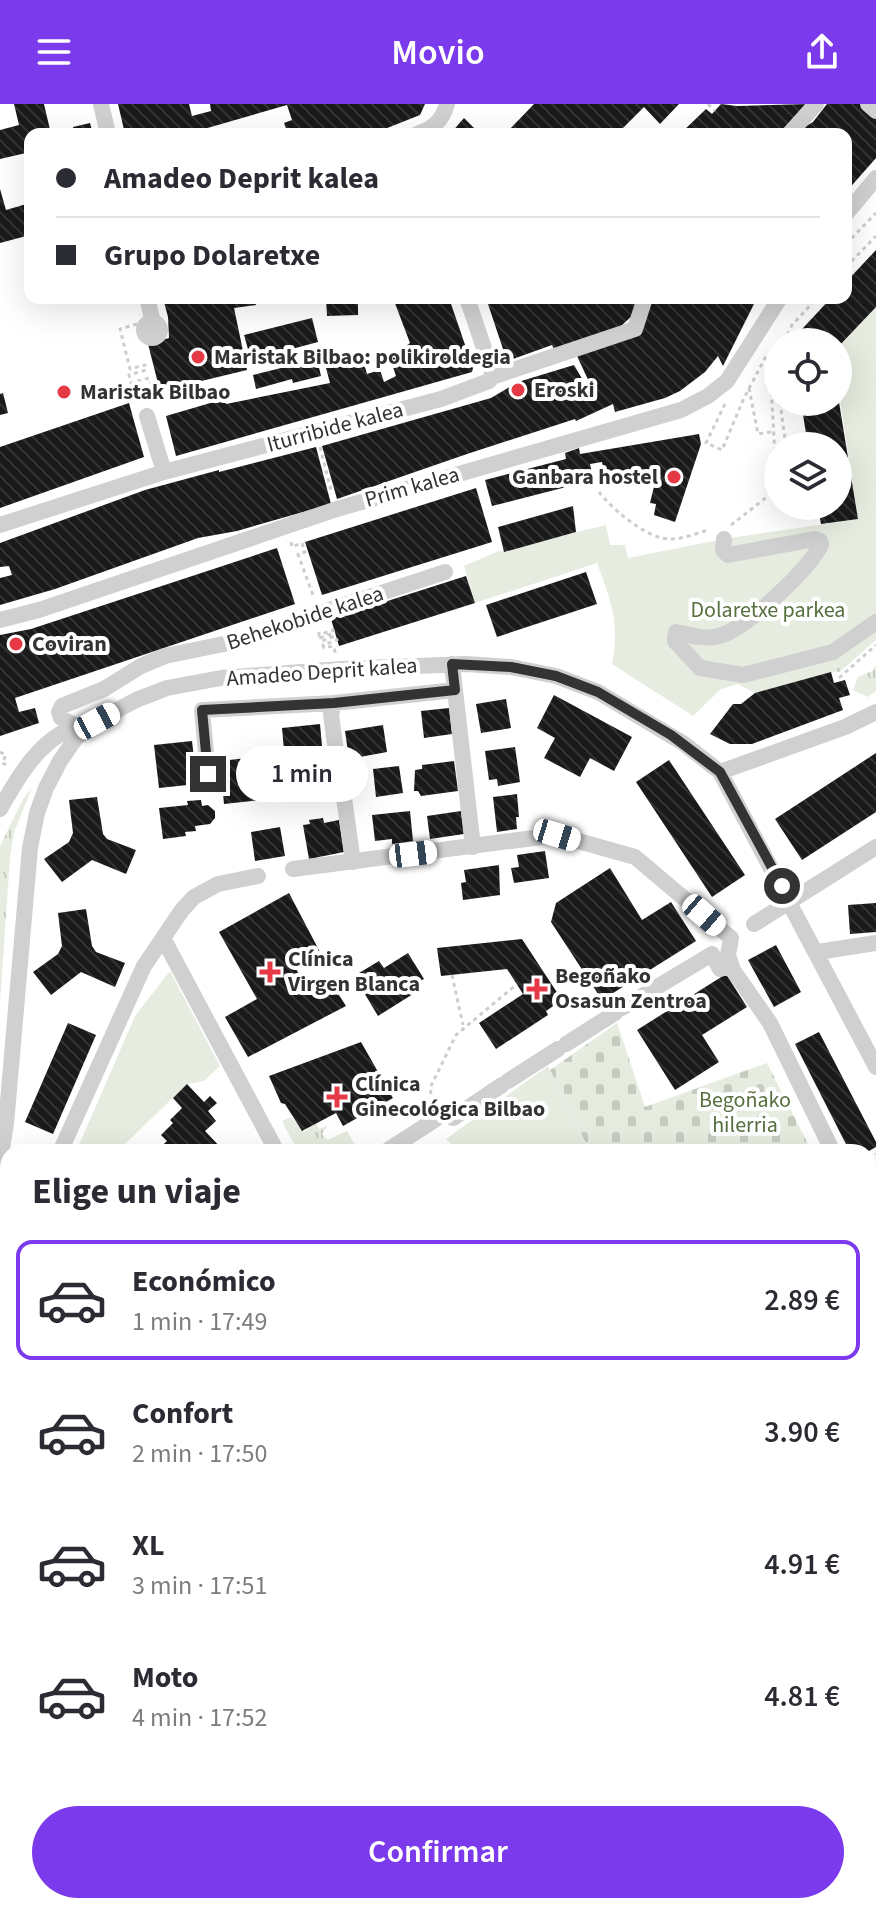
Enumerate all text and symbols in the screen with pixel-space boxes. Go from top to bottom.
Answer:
text: Movio [391,27,485,78]
icon: menu [32,30,76,74]
icon: share [800,30,844,74]
text: Amadeo Deprit kalea [104,157,379,200]
text: Grupo Dolaretxe [104,234,320,277]
map controls [764,328,852,520]
button: locate [764,328,852,416]
place label: Maristak Bilbao: polikiroldegia [214,341,511,373]
marker: Maristak Bilbao: polikiroldegia [189,348,207,366]
place label: Eroski [534,374,595,406]
place label: Maristak Bilbao [80,376,230,408]
marker: Eroski [509,381,527,399]
marker: Maristak Bilbao [55,383,73,401]
street label: Iturribide kalea [263,393,407,461]
button: layers [764,432,852,520]
street label: Prim kalea [361,458,463,516]
place label: Ganbara hostel [512,461,659,493]
marker: Ganbara hostel [665,468,683,486]
street label: Behekobide kalea [222,578,388,658]
park label: Dolaretxe parkea [691,594,845,626]
place label: Coviran [32,628,107,660]
marker: Coviran [7,635,25,653]
street label: Amadeo Deprit kalea [225,649,419,695]
car [70,699,124,743]
callout: 1 min [236,746,368,802]
text: 1 min [271,755,333,792]
route end [190,756,226,792]
car [531,817,583,853]
car [388,839,438,869]
route start [764,868,800,904]
car [678,890,730,940]
place label: Clínica Virgen Blanca [287,943,420,1000]
place label: Begoñako Osasun Zentroa [555,960,707,1017]
marker: Clínica Virgen Blanca [259,961,281,983]
marker: Begoñako Osasun Zentroa [526,978,548,1000]
place label: Clínica Ginecológica Bilbao [355,1068,545,1125]
park label: Begoñako hilerria [699,1084,791,1141]
marker: Clínica Ginecológica Bilbao [326,1086,348,1108]
text: Elige un viaje [32,1166,241,1217]
text: Económico [132,1260,276,1303]
icon: car [36,1264,108,1336]
text: 2.89 € [764,1279,840,1322]
text: 1 min · 17:49 [132,1303,267,1340]
text: Confort [132,1392,233,1435]
icon: car [36,1396,108,1468]
text: 3.90 € [764,1411,840,1454]
text: 2 min · 17:50 [132,1435,267,1472]
text: XL [132,1524,165,1567]
icon: car [36,1528,108,1600]
text: 4.91 € [764,1543,840,1586]
text: 3 min · 17:51 [132,1567,267,1604]
text: Moto [132,1656,198,1699]
icon: car [36,1660,108,1732]
text: 4.81 € [764,1675,840,1718]
text: 4 min · 17:52 [132,1699,267,1736]
button: Confirmar [32,1806,844,1898]

